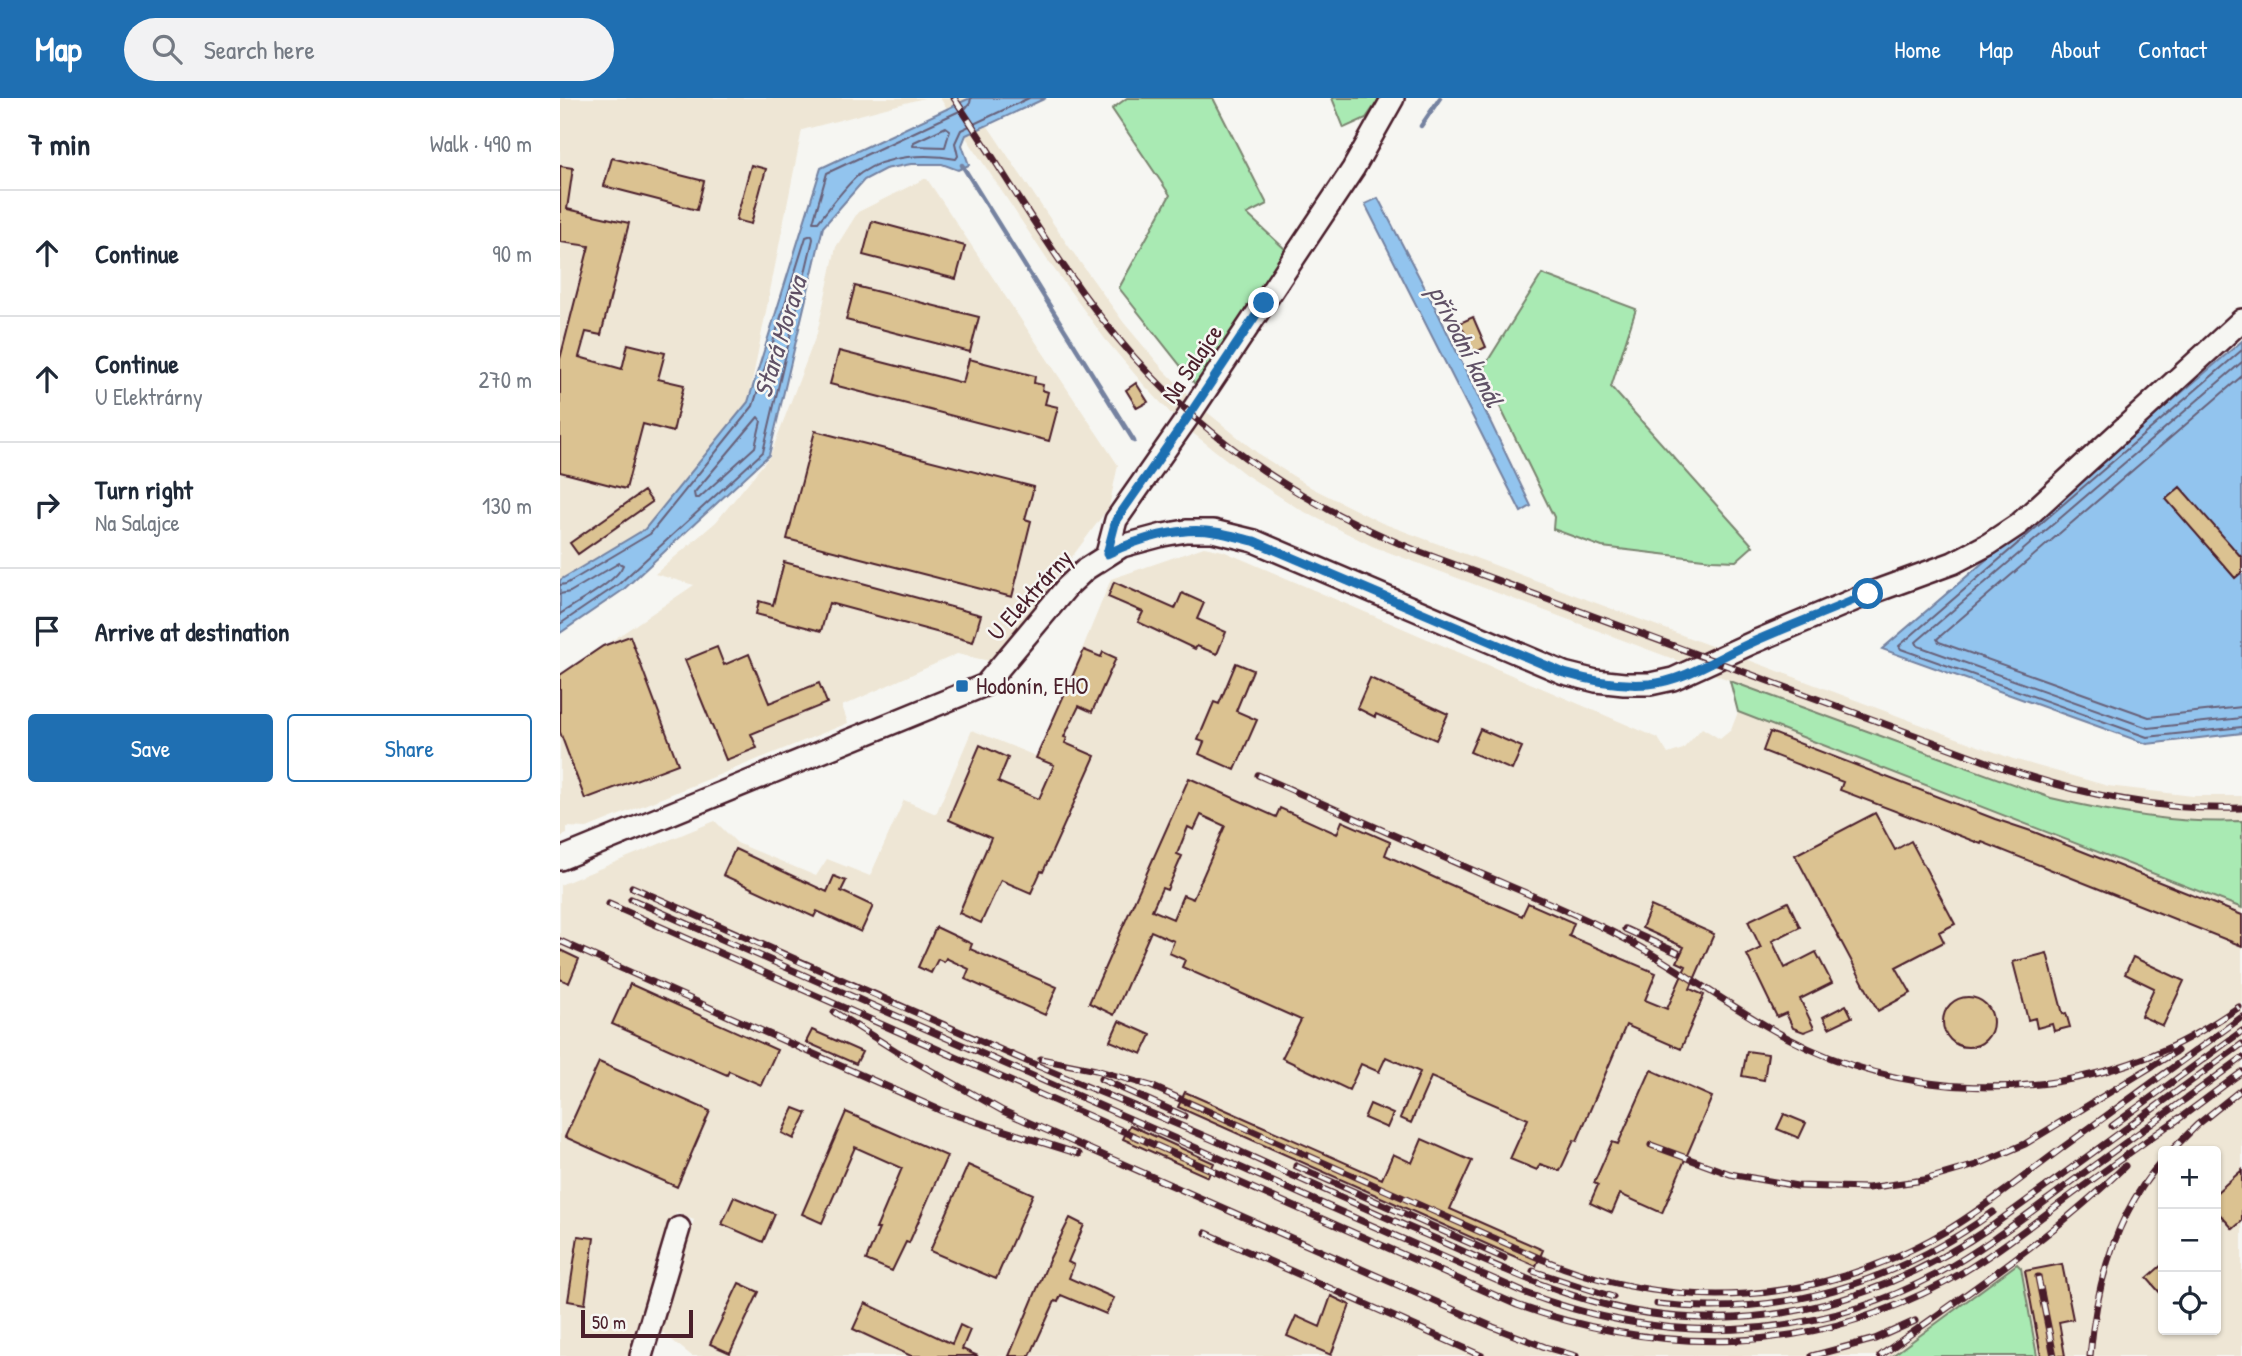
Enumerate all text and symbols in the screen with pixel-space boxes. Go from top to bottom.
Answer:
search box [124,18,614,81]
text: Map [35,27,82,71]
icon: search [148,30,186,68]
text: Search here [204,32,315,67]
text: Home [1894,33,1941,65]
text: Map [1979,33,2013,65]
text: About [2051,33,2100,65]
text: Contact [2138,33,2207,65]
text: 7 min [28,124,90,164]
text: Walk · 490 m [430,128,532,159]
icon: ahead [28,234,66,272]
text: Continue [95,236,179,271]
text: 90 m [492,238,532,269]
water label: Stará Morava [745,270,815,401]
water label: přívodní kanál [1420,278,1512,414]
route end [1248,287,1279,318]
street label: Na Salajce [1153,317,1229,409]
text: Continue [95,346,179,381]
icon: ahead [28,360,66,398]
text: 270 m [479,364,532,395]
text: U Elektrárny [95,381,203,412]
text: Turn right [95,472,193,507]
icon: right [28,486,66,524]
text: 130 m [482,490,532,521]
text: Na Salajce [95,507,180,538]
street label: U Elektrárny [980,542,1079,647]
route start [1852,578,1883,609]
icon: arrive [28,612,66,650]
text: Arrive at destination [95,614,290,649]
place label: Hodonín, EHO [976,669,1089,701]
marker: Hodonín, EHO [954,678,970,694]
button: Save [28,714,273,782]
button: Share [287,714,532,782]
map controls [2158,1146,2221,1335]
button: + [2158,1146,2221,1209]
button: − [2158,1209,2221,1272]
button: locate [2158,1272,2221,1335]
scale bar [581,1307,693,1339]
text: 50 m [592,1309,626,1335]

